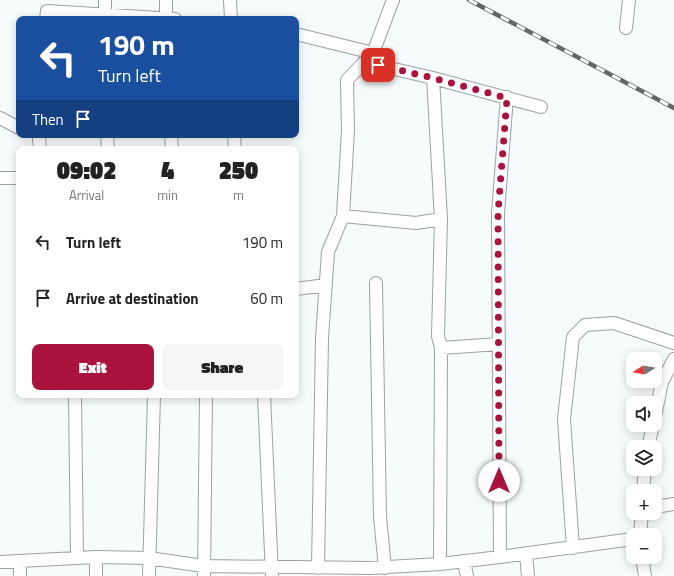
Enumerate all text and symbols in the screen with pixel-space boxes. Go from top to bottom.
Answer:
text: 190 m [98,23,175,66]
icon: left [32,32,84,84]
pin [361,48,395,82]
icon: arrive [367,54,389,76]
text: Turn left [98,62,161,89]
text: Then [32,108,64,131]
icon: arrive [72,108,94,130]
text: 09:02 [57,152,116,188]
text: 4 [161,152,174,188]
text: 250 [219,152,258,188]
text: Arrival [69,185,104,205]
text: min [157,185,178,205]
text: m [233,185,244,205]
icon: left [32,231,54,253]
text: Turn left [66,231,121,254]
text: 190 m [242,231,283,254]
icon: arrive [32,287,54,309]
text: Arrive at destination [66,287,199,310]
text: 60 m [250,287,283,310]
button: Exit [32,344,154,390]
button: Share [162,344,283,390]
north arrow [626,352,662,388]
map controls [626,352,662,564]
button: sound [626,396,662,432]
button: layers [626,440,662,476]
position arrow [478,460,520,502]
button: + [626,484,662,520]
button: − [626,528,662,564]

